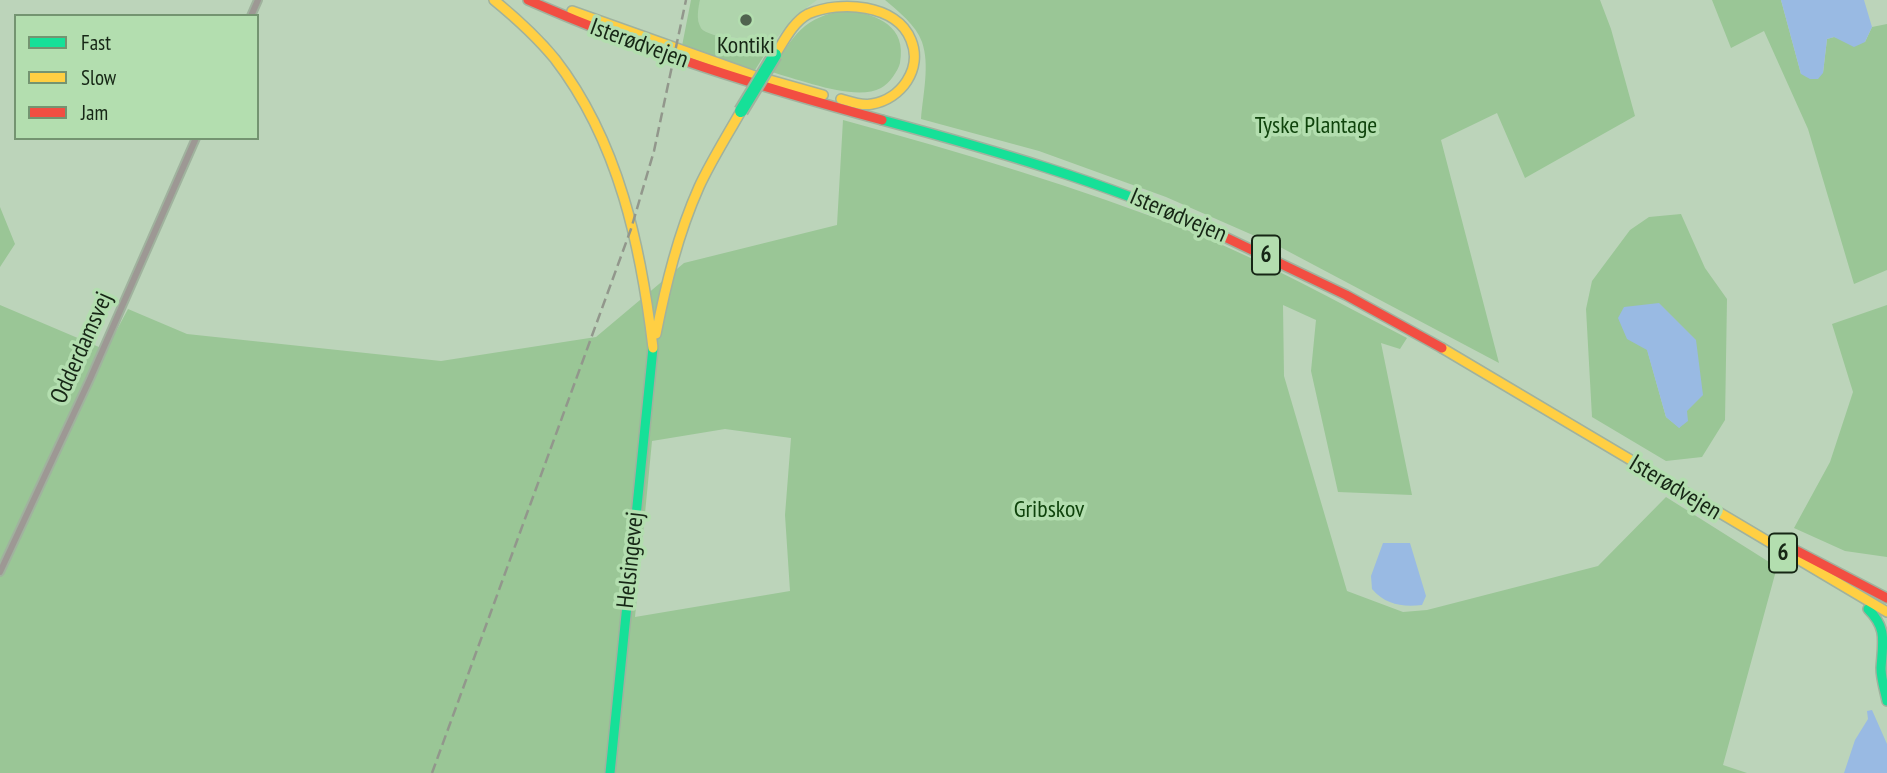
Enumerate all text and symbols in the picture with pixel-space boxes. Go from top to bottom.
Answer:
marker: Kontiki [738,12,754,28]
street label: Isterødvejen [586,13,692,75]
legend [14,14,259,140]
text: Fast [81,29,111,56]
place label: Kontiki [717,32,775,60]
text: Slow [81,64,116,91]
text: Jam [81,99,108,126]
park label: Tyske Plantage [1255,112,1377,140]
street label: Isterødvejen [1125,183,1231,249]
road number: 6 [1252,236,1280,274]
street label: Odderdamsvej [45,288,119,408]
street label: Isterødvejen [1624,449,1726,527]
park label: Gribskov [1014,496,1084,524]
street label: Helsingevej [612,511,650,609]
road number: 6 [1769,534,1797,572]

